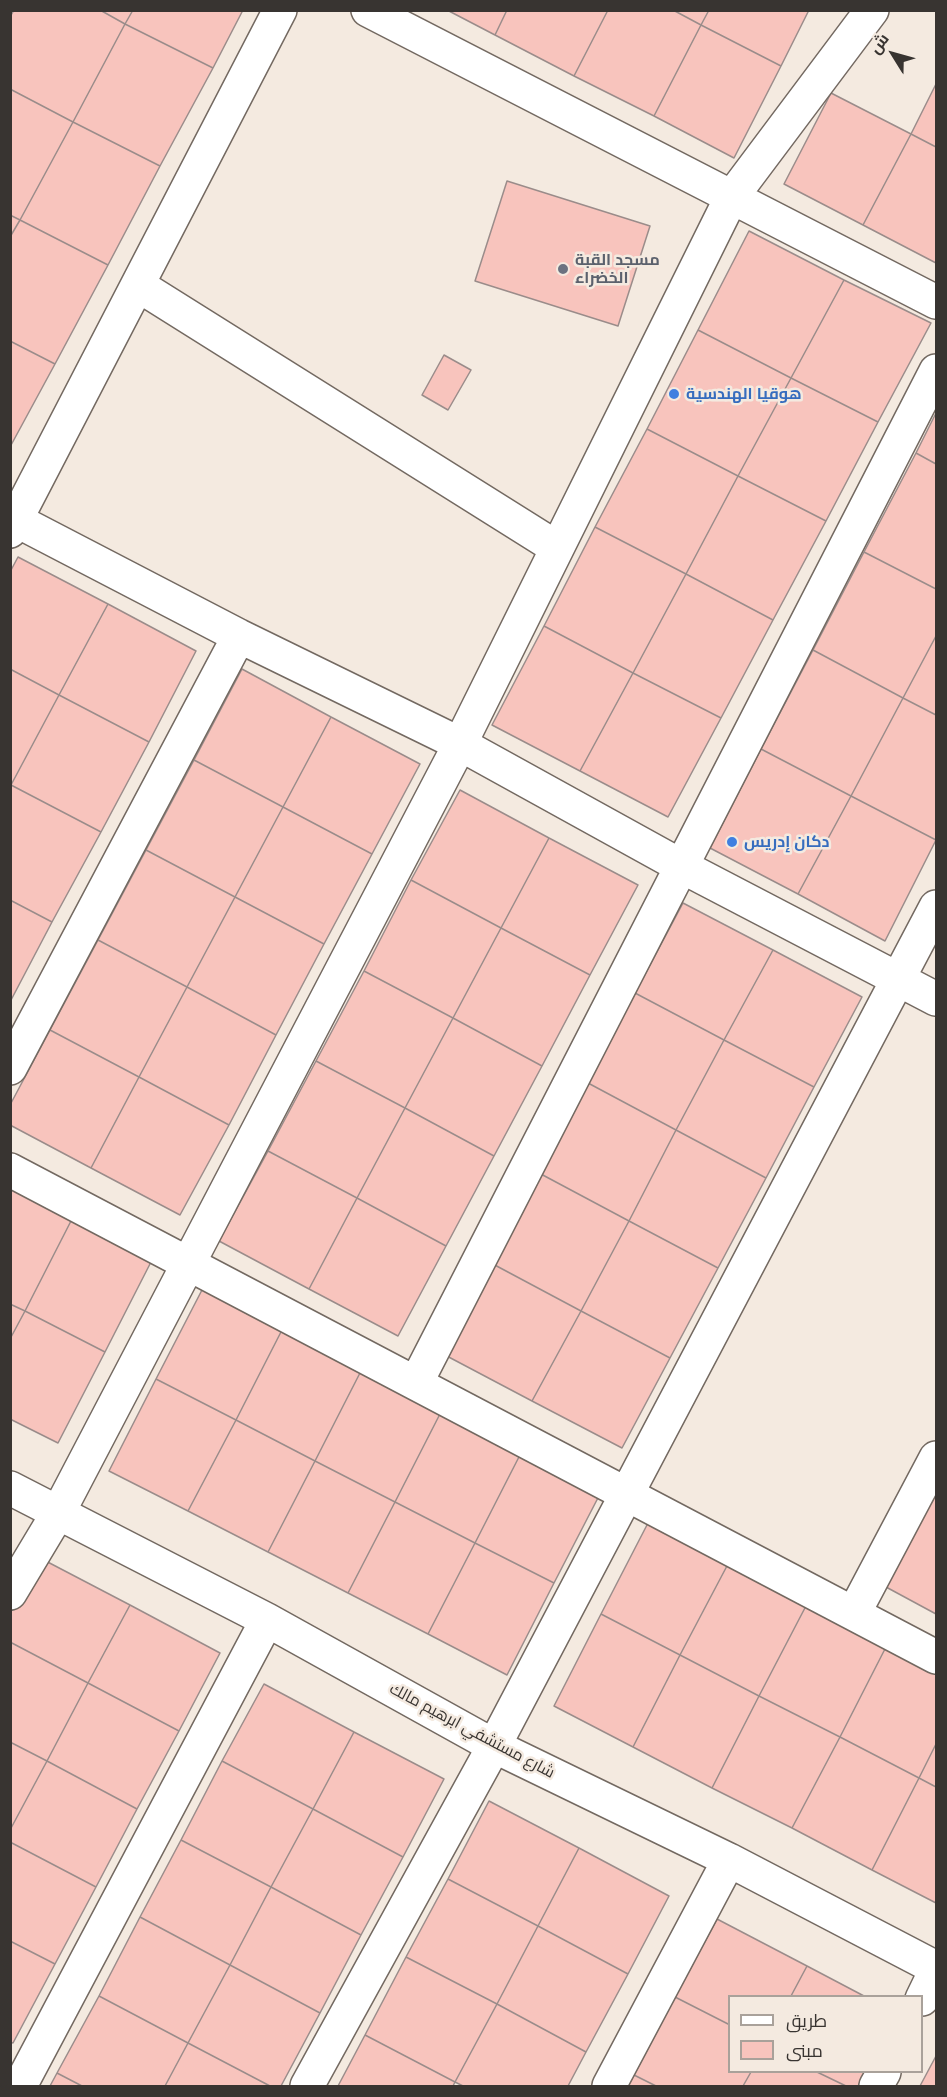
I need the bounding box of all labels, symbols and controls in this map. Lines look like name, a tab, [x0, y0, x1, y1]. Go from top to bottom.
north arrow	[863, 24, 923, 84]
text: ش	[864, 28, 894, 58]
place label: مسجد القبة الخضراء	[575, 250, 660, 288]
marker: مسجد القبة الخضراء	[556, 262, 570, 276]
place label: هوقيا الهندسية	[686, 384, 802, 404]
marker: هوقيا الهندسية	[667, 387, 681, 401]
place label: دكان إدريس	[744, 832, 829, 852]
marker: دكان إدريس	[725, 835, 739, 849]
street label: شارع مستشفي ابرهيم مالك	[386, 1679, 558, 1783]
legend	[728, 1995, 923, 2073]
text: طريق	[786, 2008, 827, 2032]
text: مبنى	[786, 2038, 823, 2062]

